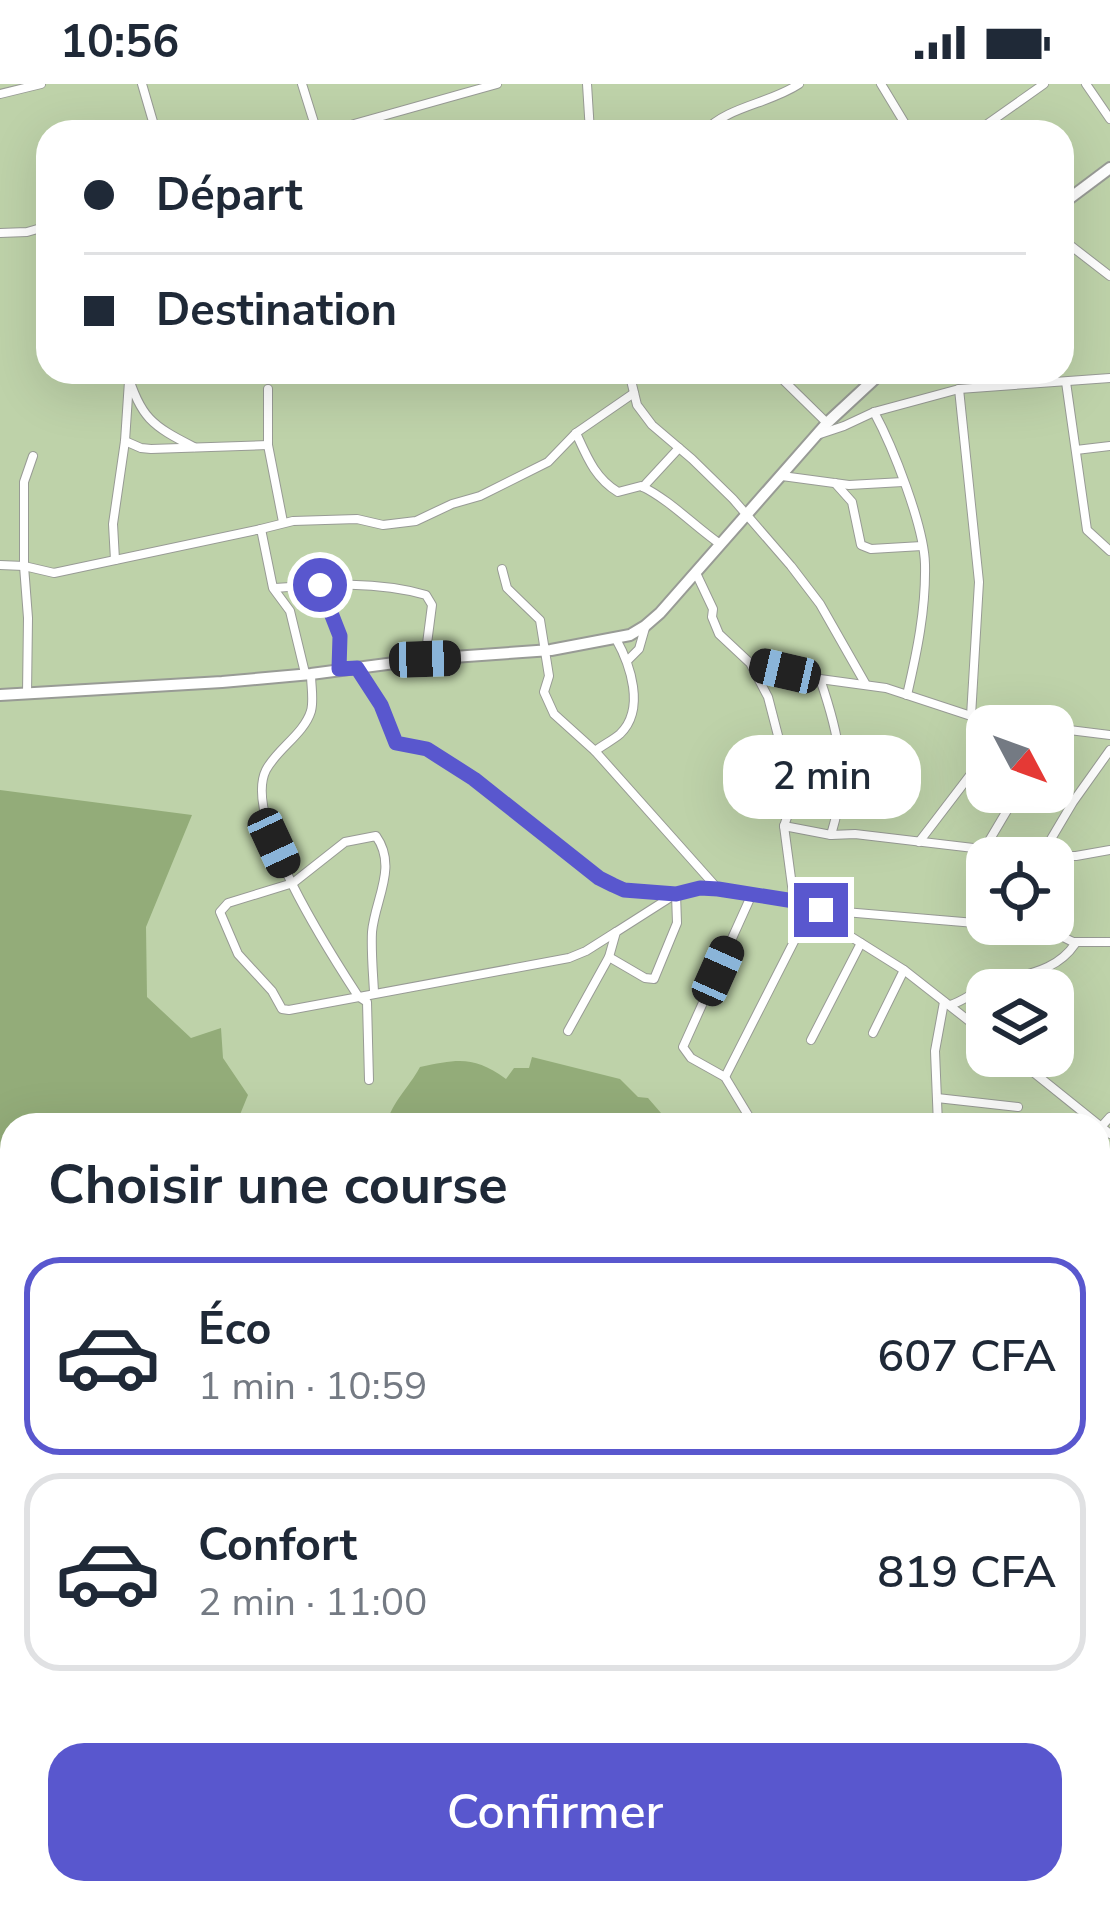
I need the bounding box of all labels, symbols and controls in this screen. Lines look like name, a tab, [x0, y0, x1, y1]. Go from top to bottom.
text: 10:56	[60, 12, 179, 73]
text: Départ	[156, 165, 302, 226]
text: Destination	[156, 280, 397, 341]
route start	[293, 558, 347, 612]
car	[388, 640, 462, 678]
car	[746, 645, 824, 697]
north arrow	[966, 705, 1074, 813]
map controls	[966, 705, 1074, 1077]
callout: 2 min	[722, 736, 920, 820]
text: 2 min	[772, 750, 872, 803]
car	[242, 803, 306, 883]
button: locate	[966, 837, 1074, 945]
route end	[794, 883, 848, 937]
car	[687, 931, 749, 1011]
button: layers	[966, 969, 1074, 1077]
text: Choisir une course	[48, 1148, 508, 1222]
text: Éco	[198, 1299, 271, 1360]
icon: car	[54, 1302, 162, 1410]
text: 607 CFA	[877, 1326, 1056, 1387]
text: 1 min · 10:59	[198, 1360, 427, 1413]
text: Confort	[198, 1515, 357, 1576]
icon: car	[54, 1518, 162, 1626]
text: 819 CFA	[877, 1542, 1056, 1603]
text: 2 min · 11:00	[198, 1576, 427, 1629]
button: Confirmer	[48, 1743, 1062, 1881]

